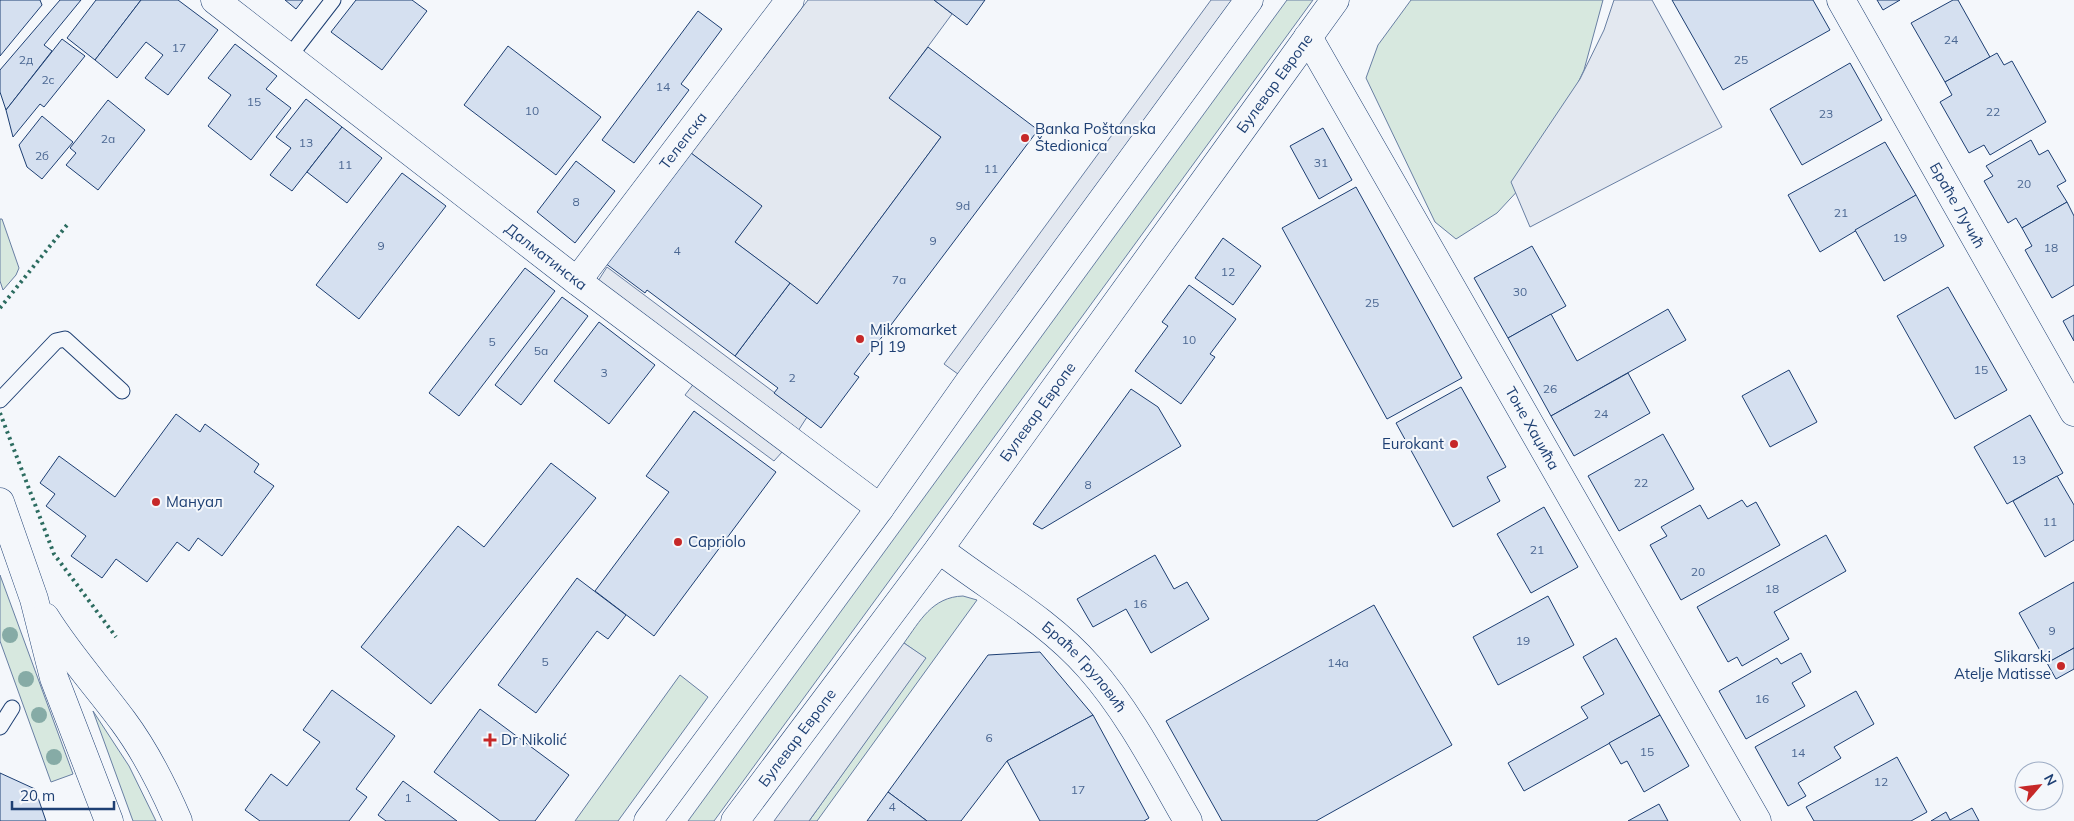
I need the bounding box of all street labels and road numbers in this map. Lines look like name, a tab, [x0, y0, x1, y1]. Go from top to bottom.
street label: Булевар Европе	[1232, 30, 1317, 137]
street label: Телепска	[655, 108, 711, 173]
street label: Браће Лучић	[1926, 159, 1989, 251]
street label: Далматинска	[501, 219, 591, 294]
street label: Булевар Европе	[995, 358, 1080, 465]
street label: Тоне Хаџића	[1501, 383, 1564, 473]
street label: Браће Груловић	[1038, 617, 1131, 716]
street label: Булевар Европе	[754, 685, 840, 790]

